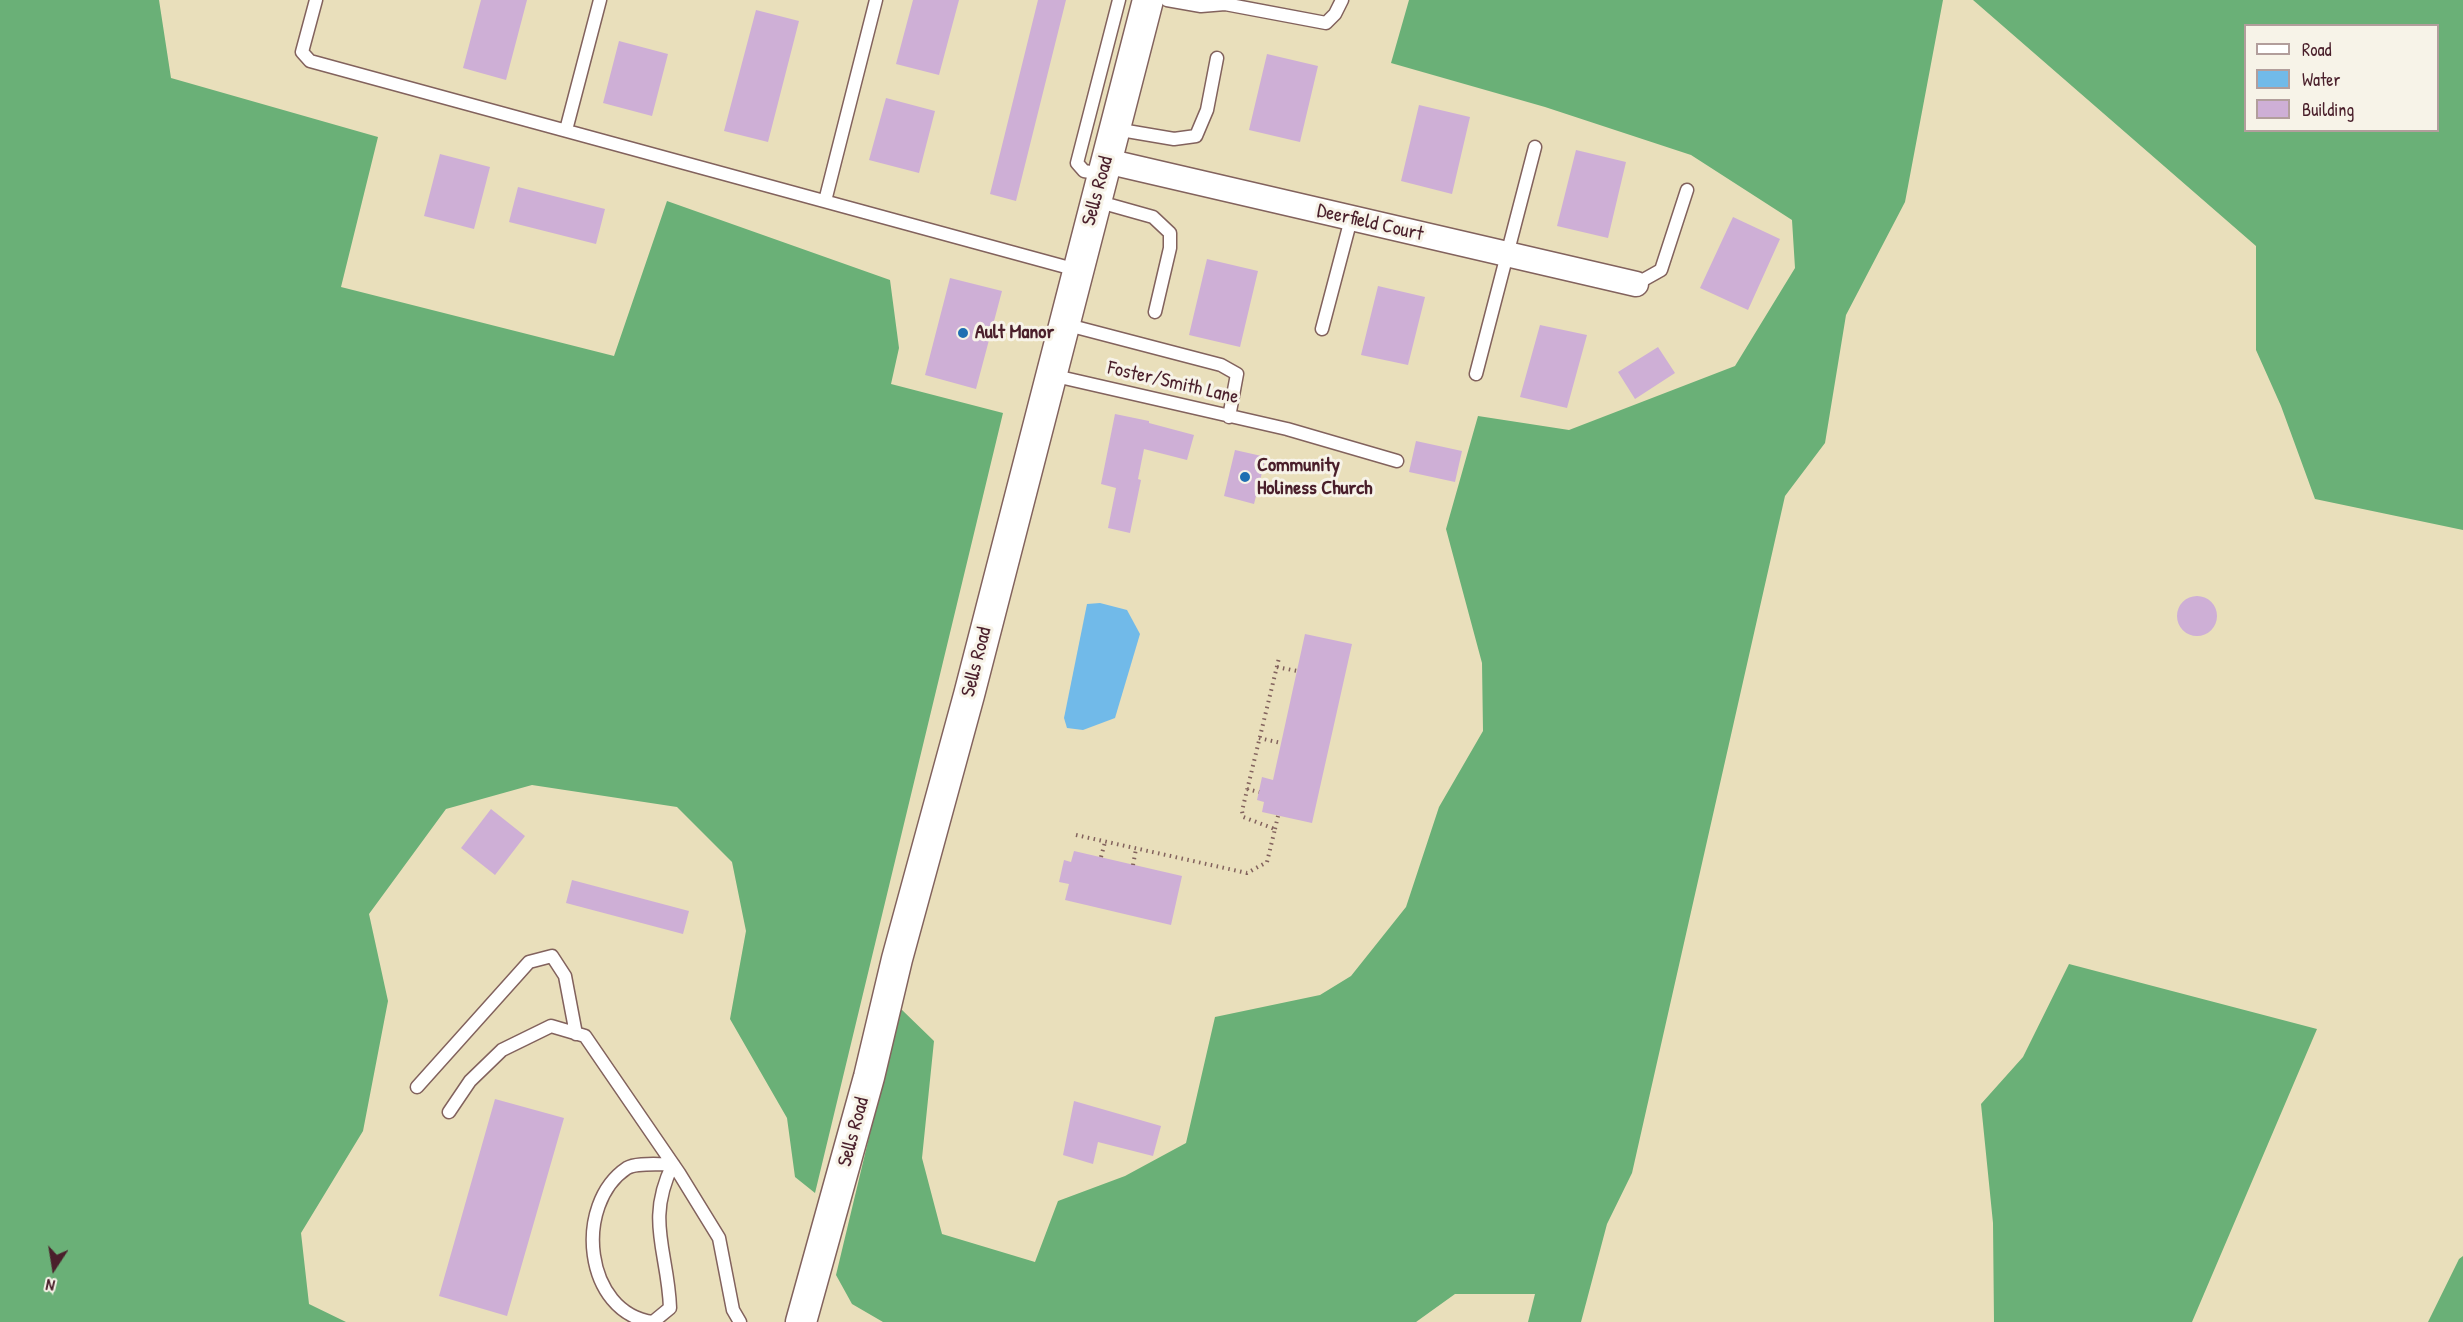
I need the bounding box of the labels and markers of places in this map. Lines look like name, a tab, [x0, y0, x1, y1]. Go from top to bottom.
place label: Ault Manor	[975, 321, 1054, 345]
marker: Ault Manor	[956, 326, 970, 340]
place label: Community Holiness Church	[1257, 454, 1372, 501]
marker: Community Holiness Church	[1238, 470, 1252, 484]

